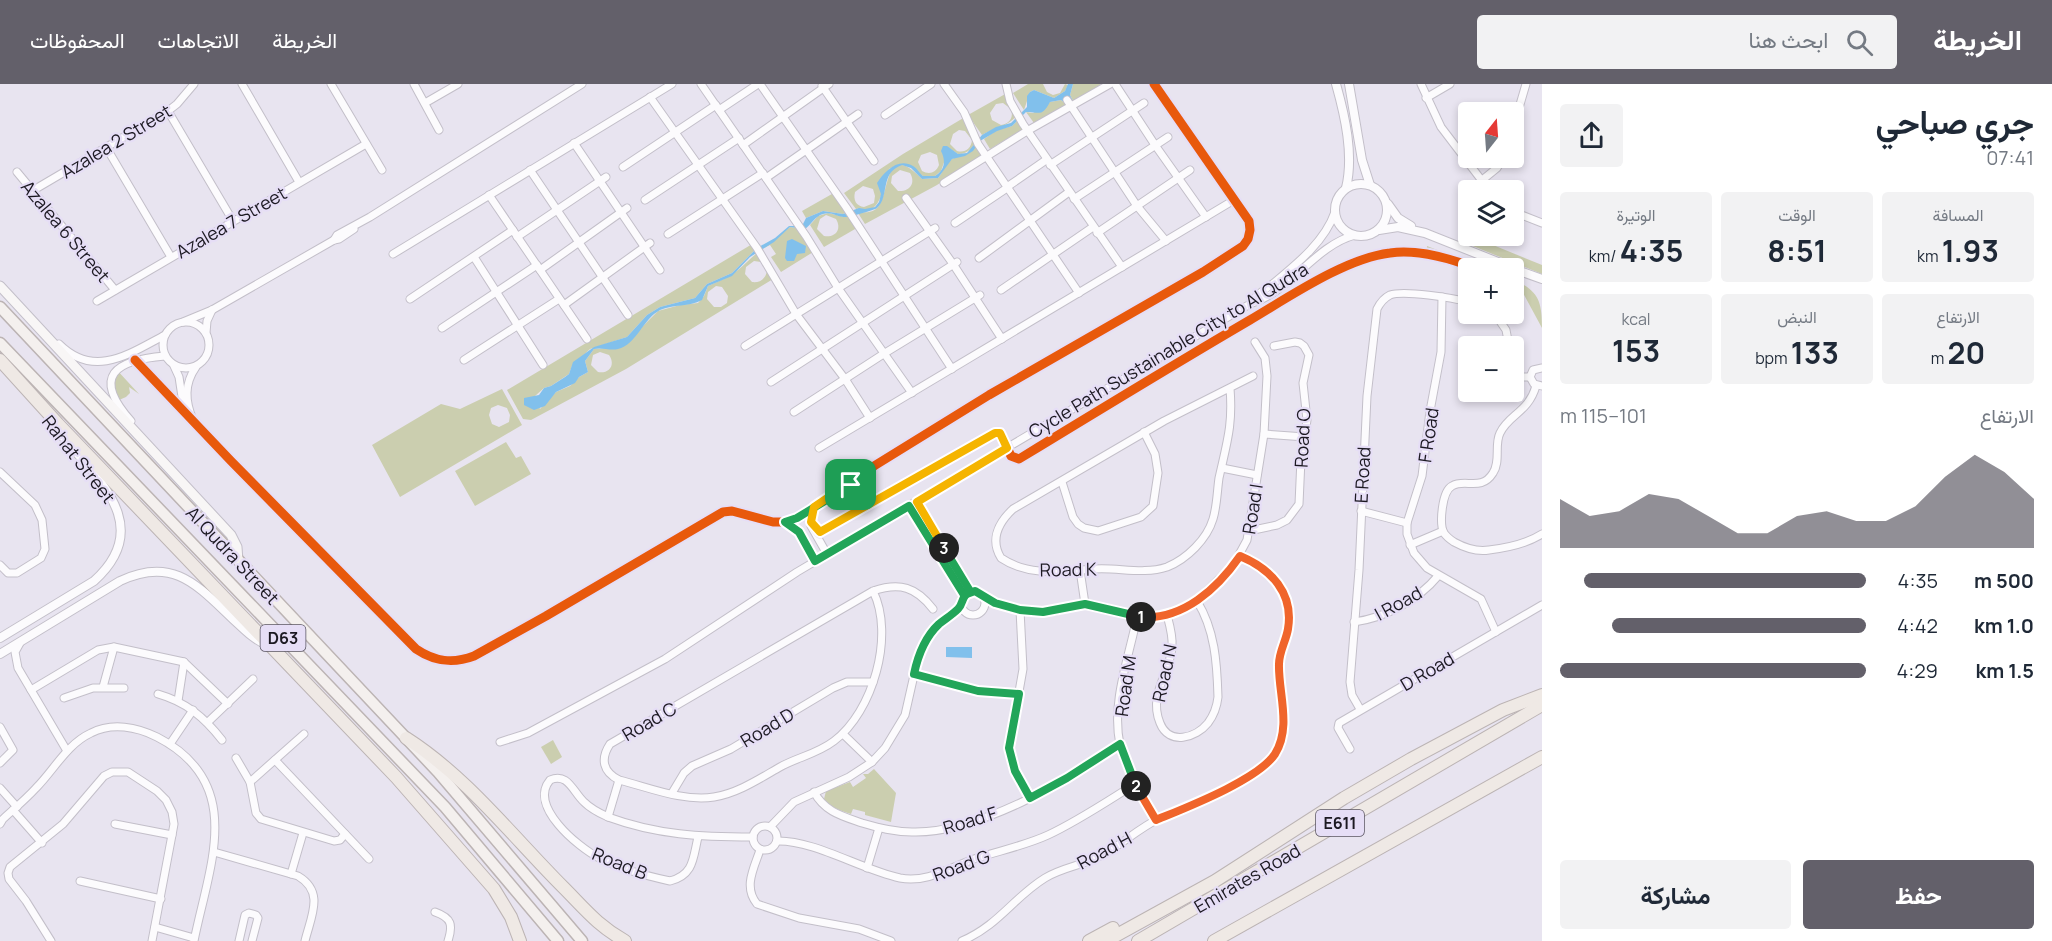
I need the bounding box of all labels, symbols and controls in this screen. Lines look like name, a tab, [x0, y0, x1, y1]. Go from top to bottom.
search box	[1477, 15, 1897, 69]
text: الخريطة	[1933, 20, 2022, 58]
text: ابحث هنا	[1748, 25, 1828, 55]
text: المحفوظات	[30, 26, 125, 54]
text: الاتجاهات	[158, 26, 239, 54]
text: الخريطة	[272, 26, 337, 54]
icon: search	[1843, 26, 1876, 59]
street label: Azalea 2 Street	[56, 98, 176, 184]
text: جري صباحي	[1875, 99, 2034, 144]
north arrow	[1458, 102, 1524, 168]
map controls	[1458, 102, 1524, 402]
button: share	[1560, 104, 1623, 167]
text: 07:41	[1986, 144, 2034, 171]
street label: Azalea 6 Street	[16, 175, 116, 287]
button: layers	[1458, 180, 1524, 246]
street label: Azalea 7 Street	[171, 181, 291, 263]
text: الوتيرة	[1616, 204, 1656, 226]
text: الوقت	[1778, 204, 1816, 226]
text: المسافة	[1933, 204, 1983, 226]
text: 4:35	[1620, 230, 1683, 271]
text: 8:51	[1767, 230, 1827, 271]
text: 1.93	[1942, 230, 1999, 271]
text: /km	[1589, 245, 1620, 267]
text: km	[1917, 245, 1942, 267]
street label: Cycle Path Sustainable City to Al Qudra	[1024, 257, 1312, 443]
button: +	[1458, 258, 1524, 324]
text: النبض	[1777, 306, 1817, 328]
text: الارتفاع	[1936, 306, 1980, 328]
text: kcal	[1621, 308, 1651, 330]
text: 153	[1612, 330, 1660, 371]
text: 133	[1791, 332, 1839, 373]
text: 20	[1948, 332, 1985, 373]
button: −	[1458, 336, 1524, 402]
text: bpm	[1755, 347, 1791, 369]
text: m	[1931, 347, 1948, 369]
text: 101–115 m	[1560, 402, 1647, 429]
text: الارتفاع	[1980, 402, 2034, 429]
street label: F Road	[1412, 406, 1444, 464]
street label: Road O	[1288, 408, 1316, 468]
street label: Rahat Street	[37, 410, 121, 508]
street label: E Road	[1349, 446, 1375, 504]
pin	[825, 459, 876, 510]
icon: arrive	[834, 468, 867, 501]
street label: Road I	[1236, 482, 1268, 536]
street label: Al Qudra Street	[181, 501, 285, 609]
pin: 3	[929, 533, 959, 563]
text: 3	[939, 537, 949, 559]
street label: Road K	[1039, 556, 1097, 581]
text: 4:35	[1898, 567, 1938, 594]
text: 500 m	[1974, 567, 2034, 594]
street label: I Road	[1370, 580, 1426, 626]
pin: 1	[1126, 602, 1156, 632]
text: 1	[1137, 606, 1145, 628]
text: 4:42	[1897, 612, 1938, 639]
text: 1.0 km	[1974, 612, 2034, 639]
road number: D63	[260, 625, 306, 651]
street label: Road N	[1146, 642, 1182, 704]
street label: D Road	[1396, 646, 1458, 696]
street label: Road M	[1109, 654, 1141, 718]
text: 4:29	[1896, 657, 1938, 684]
text: 1.5 km	[1976, 657, 2034, 684]
street label: Road C	[617, 696, 681, 746]
street label: Road D	[736, 702, 798, 752]
pin: 2	[1121, 771, 1151, 801]
text: 2	[1131, 775, 1141, 797]
street label: Road F	[940, 800, 1000, 840]
road number: E611	[1316, 810, 1364, 836]
street label: Road H	[1072, 826, 1136, 874]
street label: Emirates Road	[1189, 838, 1305, 918]
street label: Road B	[589, 841, 651, 885]
street label: Road G	[929, 844, 993, 886]
button: مشاركة	[1560, 860, 1791, 929]
button: حفظ	[1803, 860, 2034, 929]

